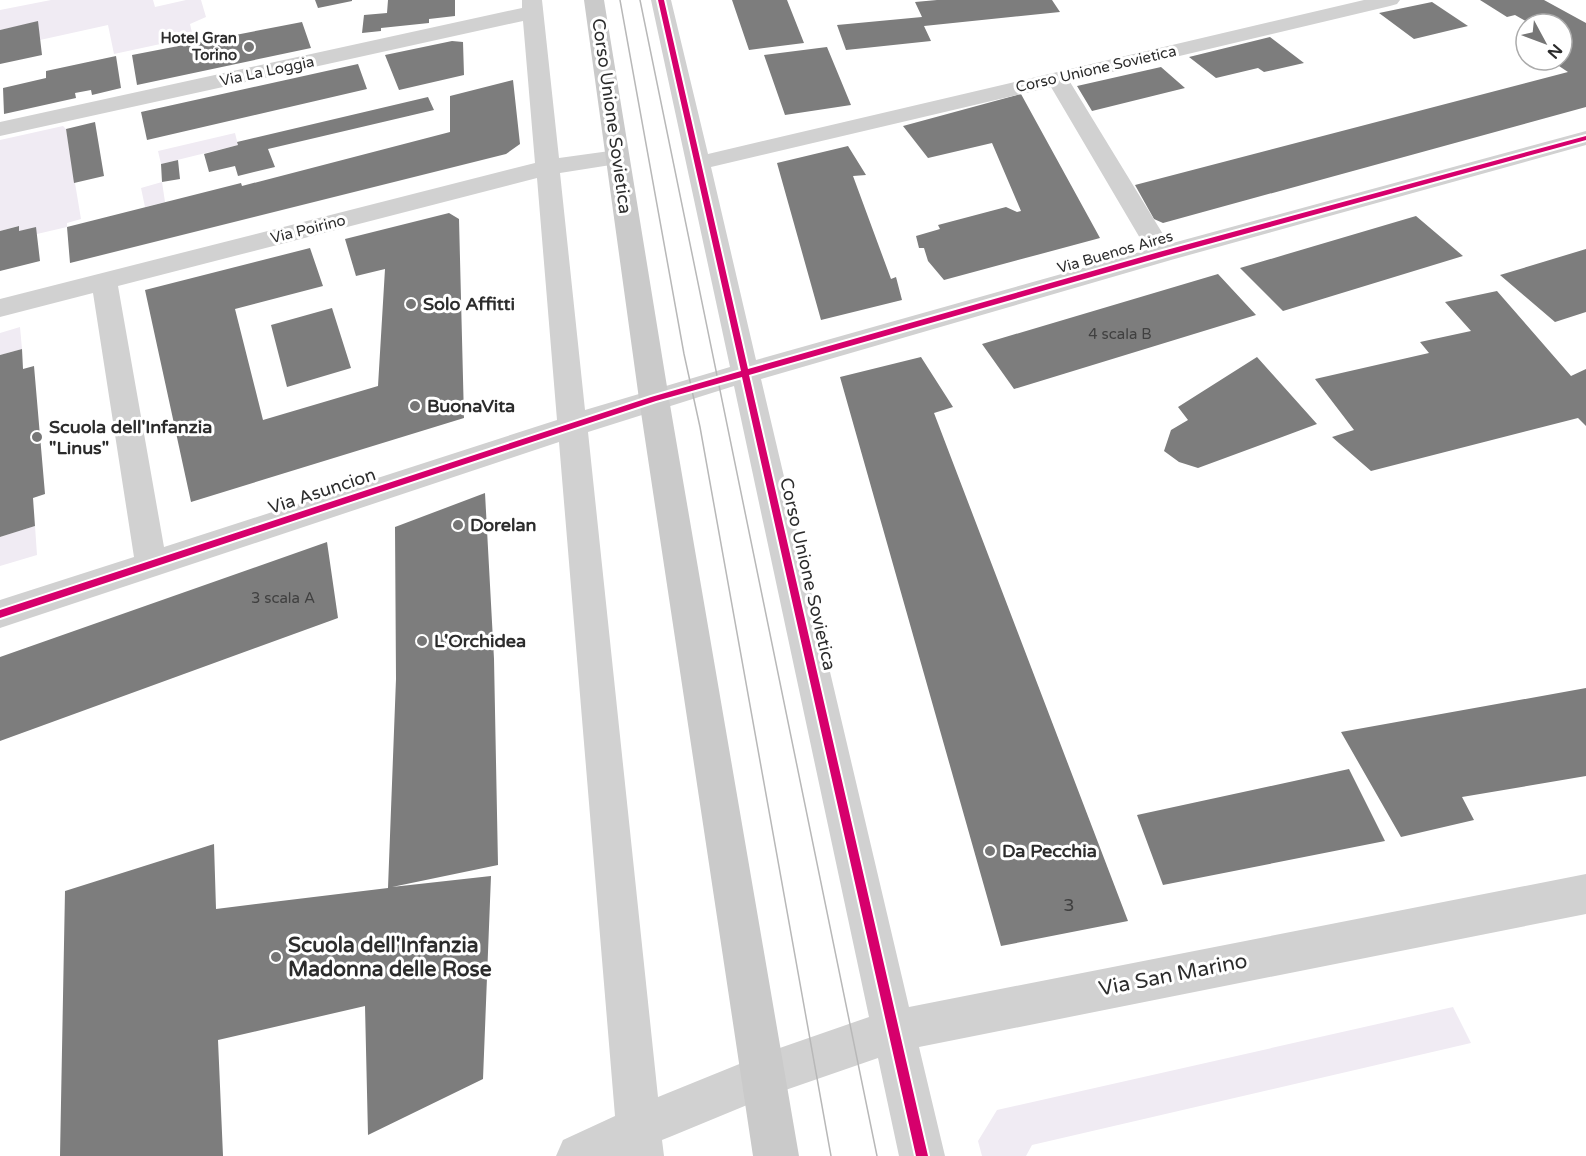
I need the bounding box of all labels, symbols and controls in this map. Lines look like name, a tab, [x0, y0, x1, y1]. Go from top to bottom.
north arrow	[1514, 12, 1574, 72]
street label: Corso Unione Sovietica	[587, 17, 637, 215]
place label: Hotel Gran Torino	[160, 29, 237, 64]
marker: Hotel Gran Torino	[242, 40, 256, 54]
text: N	[1543, 40, 1566, 63]
street label: Corso Unione Sovietica	[1014, 42, 1178, 96]
street label: Via La Loggia	[218, 52, 316, 90]
street label: Via Poirino	[269, 211, 347, 247]
street label: Via Buenos Aires	[1055, 227, 1175, 277]
place label: Solo Affitti	[423, 293, 515, 315]
marker: Solo Affitti	[404, 297, 418, 311]
house number: 4 scala B	[1088, 325, 1152, 343]
place label: BuonaVita	[427, 395, 515, 417]
marker: BuonaVita	[408, 399, 422, 413]
place label: Scuola dell'Infanzia "Linus"	[49, 416, 212, 459]
marker: Scuola dell'Infanzia "Linus"	[30, 430, 44, 444]
street label: Via Asuncion	[266, 463, 378, 519]
street label: Corso Unione Sovietica	[775, 476, 841, 672]
place label: Dorelan	[470, 514, 537, 536]
marker: Dorelan	[451, 518, 465, 532]
house number: 3 scala A	[251, 589, 315, 607]
place label: L'Orchidea	[434, 630, 526, 652]
marker: L'Orchidea	[415, 634, 429, 648]
place label: Da Pecchia	[1002, 840, 1097, 862]
marker: Da Pecchia	[983, 844, 997, 858]
house number: 3	[1063, 894, 1075, 916]
place label: Scuola dell'Infanzia Madonna delle Rose	[288, 933, 492, 982]
street label: Via San Marino	[1097, 948, 1249, 1002]
marker: Scuola dell'Infanzia Madonna delle Rose	[269, 950, 283, 964]

